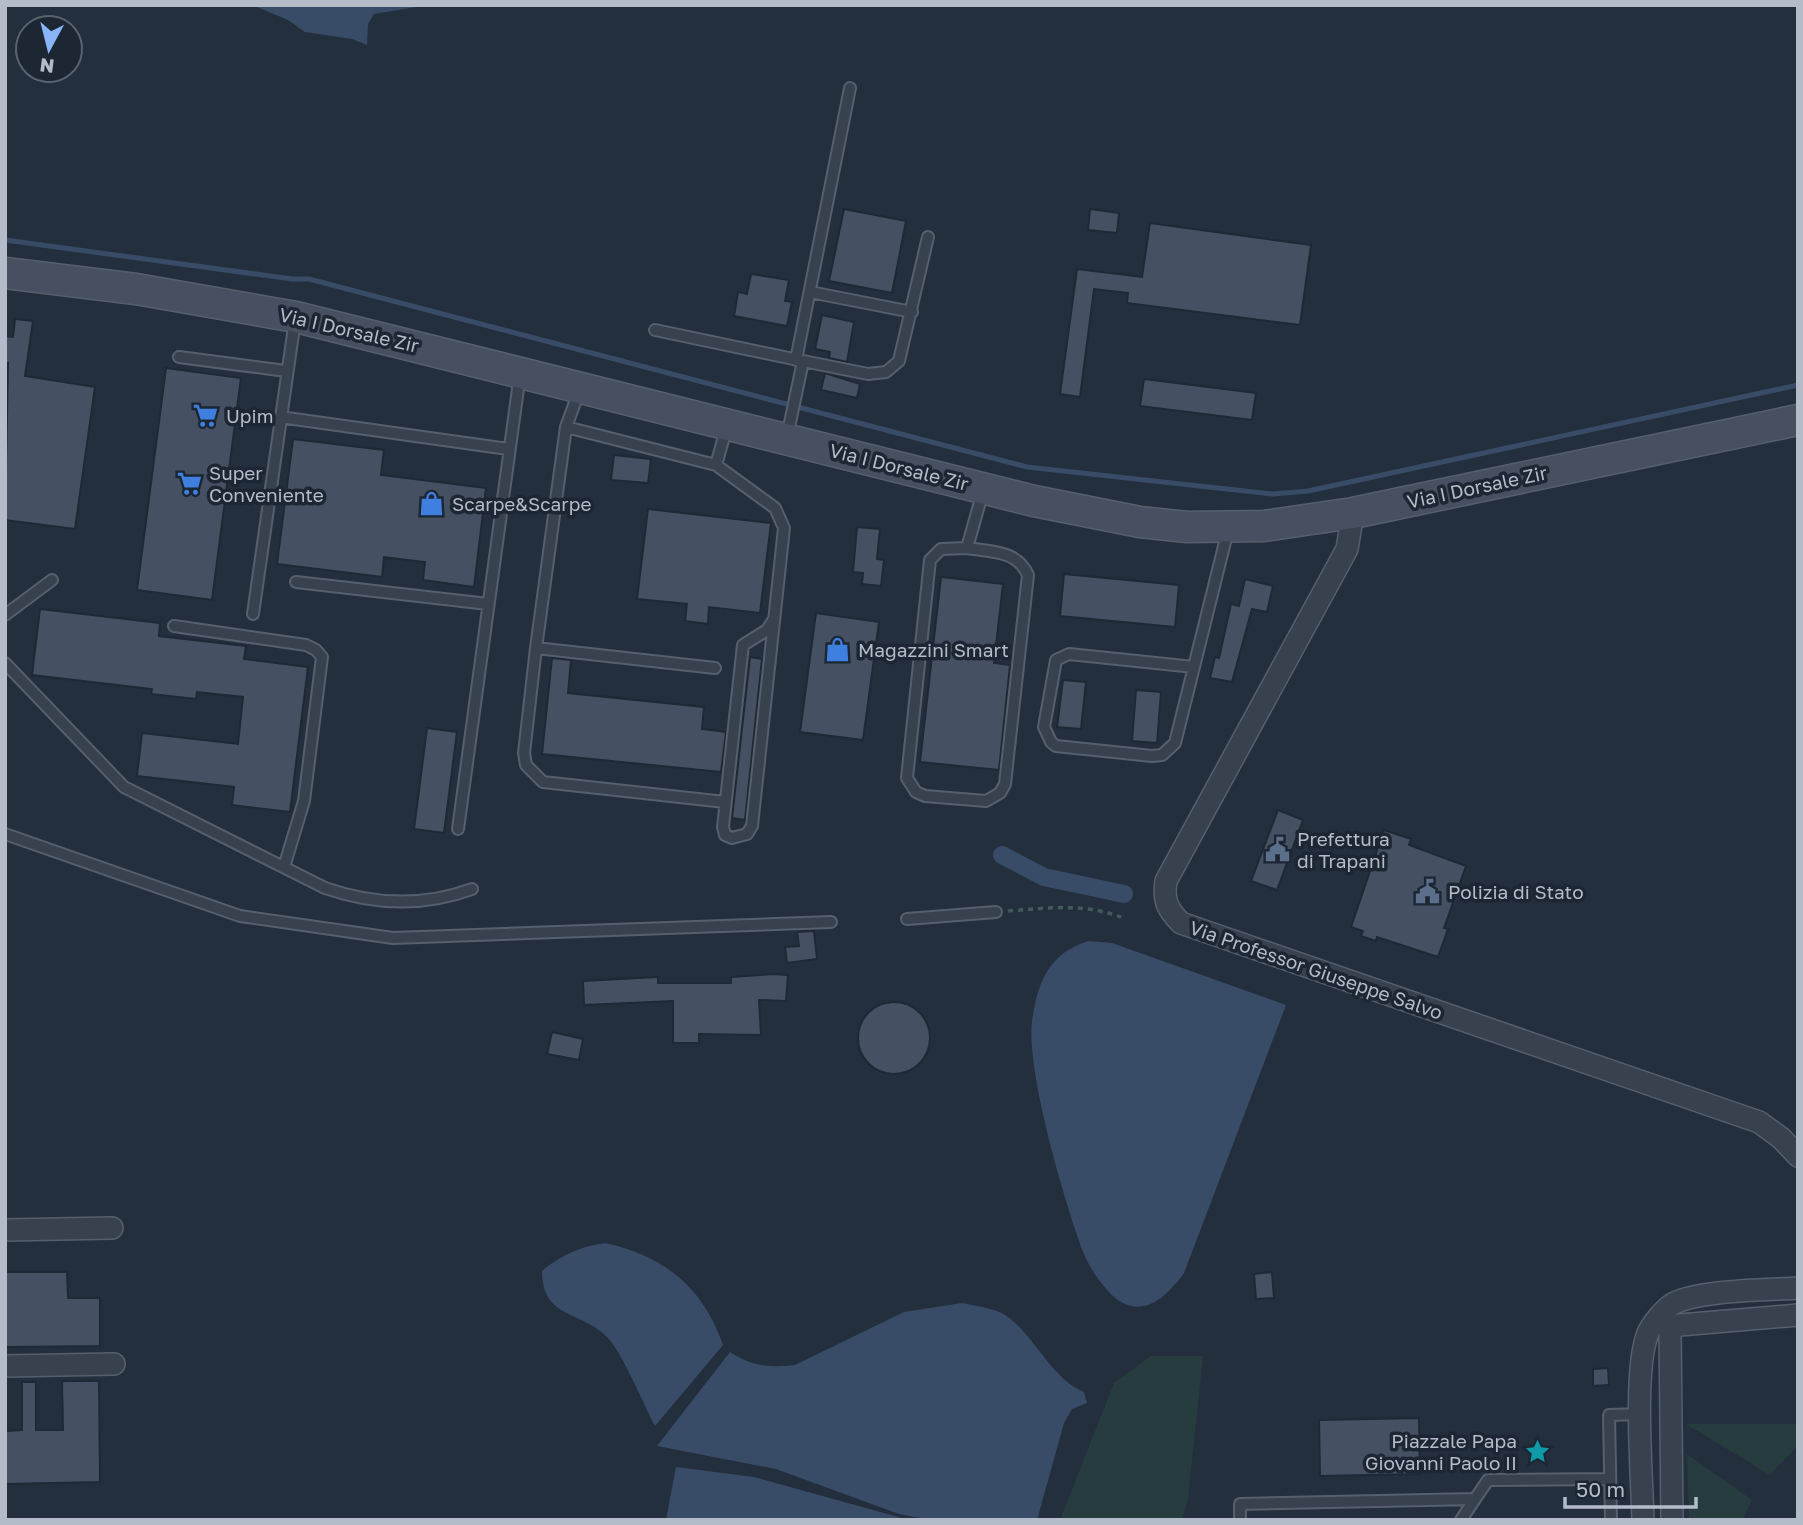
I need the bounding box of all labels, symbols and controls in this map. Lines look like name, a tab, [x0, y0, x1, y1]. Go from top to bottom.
north arrow	[14, 14, 84, 84]
text: N	[38, 54, 55, 79]
street label: Via I Dorsale Zir	[277, 302, 422, 357]
supermarket icon: Upim	[192, 402, 220, 430]
place label: Upim	[226, 404, 273, 427]
street label: Via I Dorsale Zir	[827, 438, 972, 495]
street label: Via I Dorsale Zir	[1405, 460, 1550, 513]
place label: Super Conveniente	[209, 461, 324, 506]
supermarket icon: Super Conveniente	[175, 470, 203, 498]
shop icon: Scarpe&Scarpe	[418, 490, 446, 518]
place label: Scarpe&Scarpe	[452, 492, 591, 515]
shop icon: Magazzini Smart	[824, 636, 852, 664]
place label: Magazzini Smart	[858, 638, 1009, 661]
place label: Prefettura di Trapani	[1297, 827, 1390, 872]
public building icon: Prefettura di Trapani	[1263, 836, 1291, 864]
public building icon: Polizia di Stato	[1414, 878, 1442, 906]
place label: Polizia di Stato	[1448, 880, 1584, 903]
street label: Via Professor Giuseppe Salvo	[1187, 915, 1446, 1024]
place label: Piazzale Papa Giovanni Paolo II	[1365, 1429, 1517, 1474]
place icon: Piazzale Papa Giovanni Paolo II	[1523, 1438, 1551, 1466]
scale bar	[1565, 1466, 1696, 1510]
text: 50 m	[1576, 1476, 1625, 1502]

